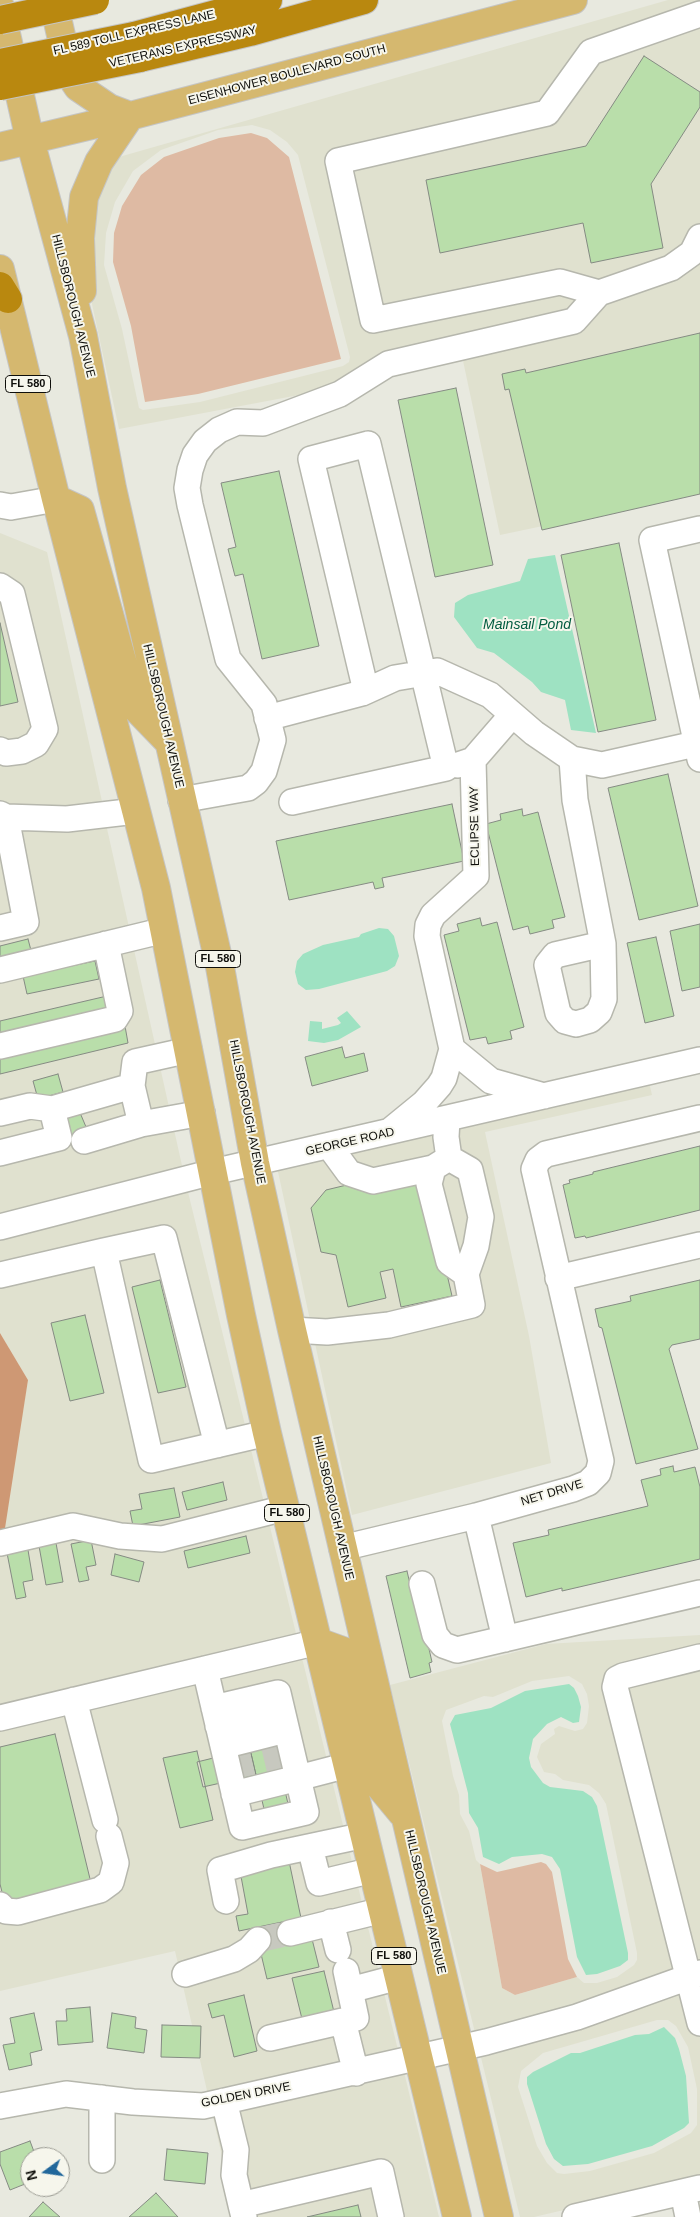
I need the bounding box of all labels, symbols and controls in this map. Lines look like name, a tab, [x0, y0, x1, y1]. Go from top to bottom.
street label: FL 589 TOLL EXPRESS LANE	[52, 7, 216, 59]
street label: VETERANS EXPRESSWAY	[108, 23, 258, 71]
street label: EISENHOWER BOULEVARD SOUTH	[187, 42, 387, 108]
street label: HILLSBOROUGH AVENUE	[48, 233, 98, 379]
road number: FL 580	[5, 376, 50, 392]
water label: Mainsail Pond	[483, 617, 571, 633]
street label: HILLSBOROUGH AVENUE	[139, 643, 187, 789]
street label: ECLIPSE WAY	[467, 786, 483, 866]
road number: FL 580	[196, 951, 240, 968]
street label: HILLSBOROUGH AVENUE	[226, 1038, 268, 1186]
street label: GEORGE ROAD	[304, 1125, 396, 1159]
street label: HILLSBOROUGH AVENUE	[309, 1435, 357, 1581]
street label: NET DRIVE	[519, 1477, 585, 1509]
road number: FL 580	[264, 1505, 310, 1522]
street label: HILLSBOROUGH AVENUE	[401, 1829, 449, 1975]
road number: FL 580	[372, 1948, 416, 1964]
street label: GOLDEN DRIVE	[200, 2079, 292, 2111]
north arrow	[20, 2147, 70, 2197]
text: N	[22, 2169, 40, 2182]

